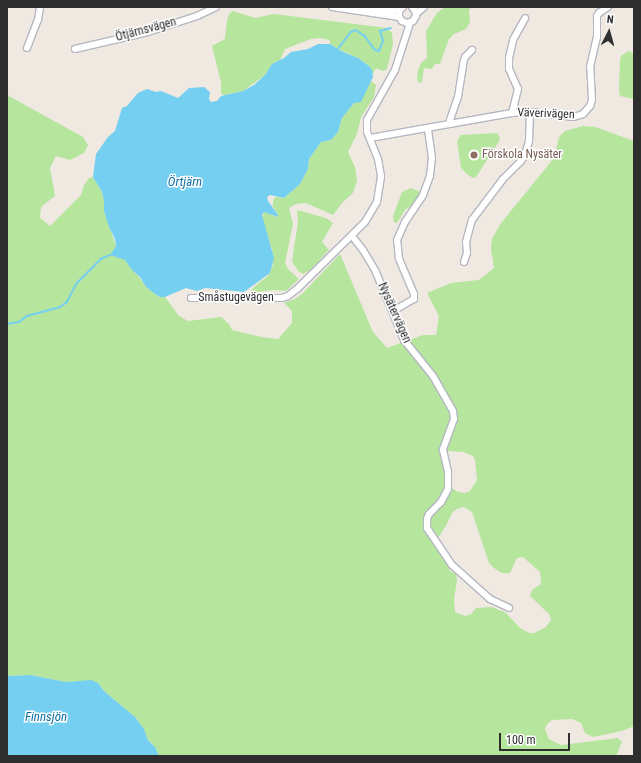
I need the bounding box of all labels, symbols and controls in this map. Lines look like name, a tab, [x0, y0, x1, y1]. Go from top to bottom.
north arrow	[589, 12, 629, 52]
text: N	[606, 13, 614, 26]
street label: Ötjärnsvägen	[114, 15, 178, 45]
street label: Väverivägen	[517, 106, 575, 122]
place label: Förskola Nysäter	[482, 148, 562, 162]
marker: Förskola Nysäter	[469, 150, 479, 160]
water label: Örtjärn	[168, 174, 202, 190]
street label: Nysätervägen	[374, 280, 414, 346]
street label: Småstugevägen	[198, 291, 274, 305]
water label: Finnsjön	[25, 709, 67, 725]
scale bar	[501, 725, 572, 751]
text: 100 m	[506, 733, 536, 747]

